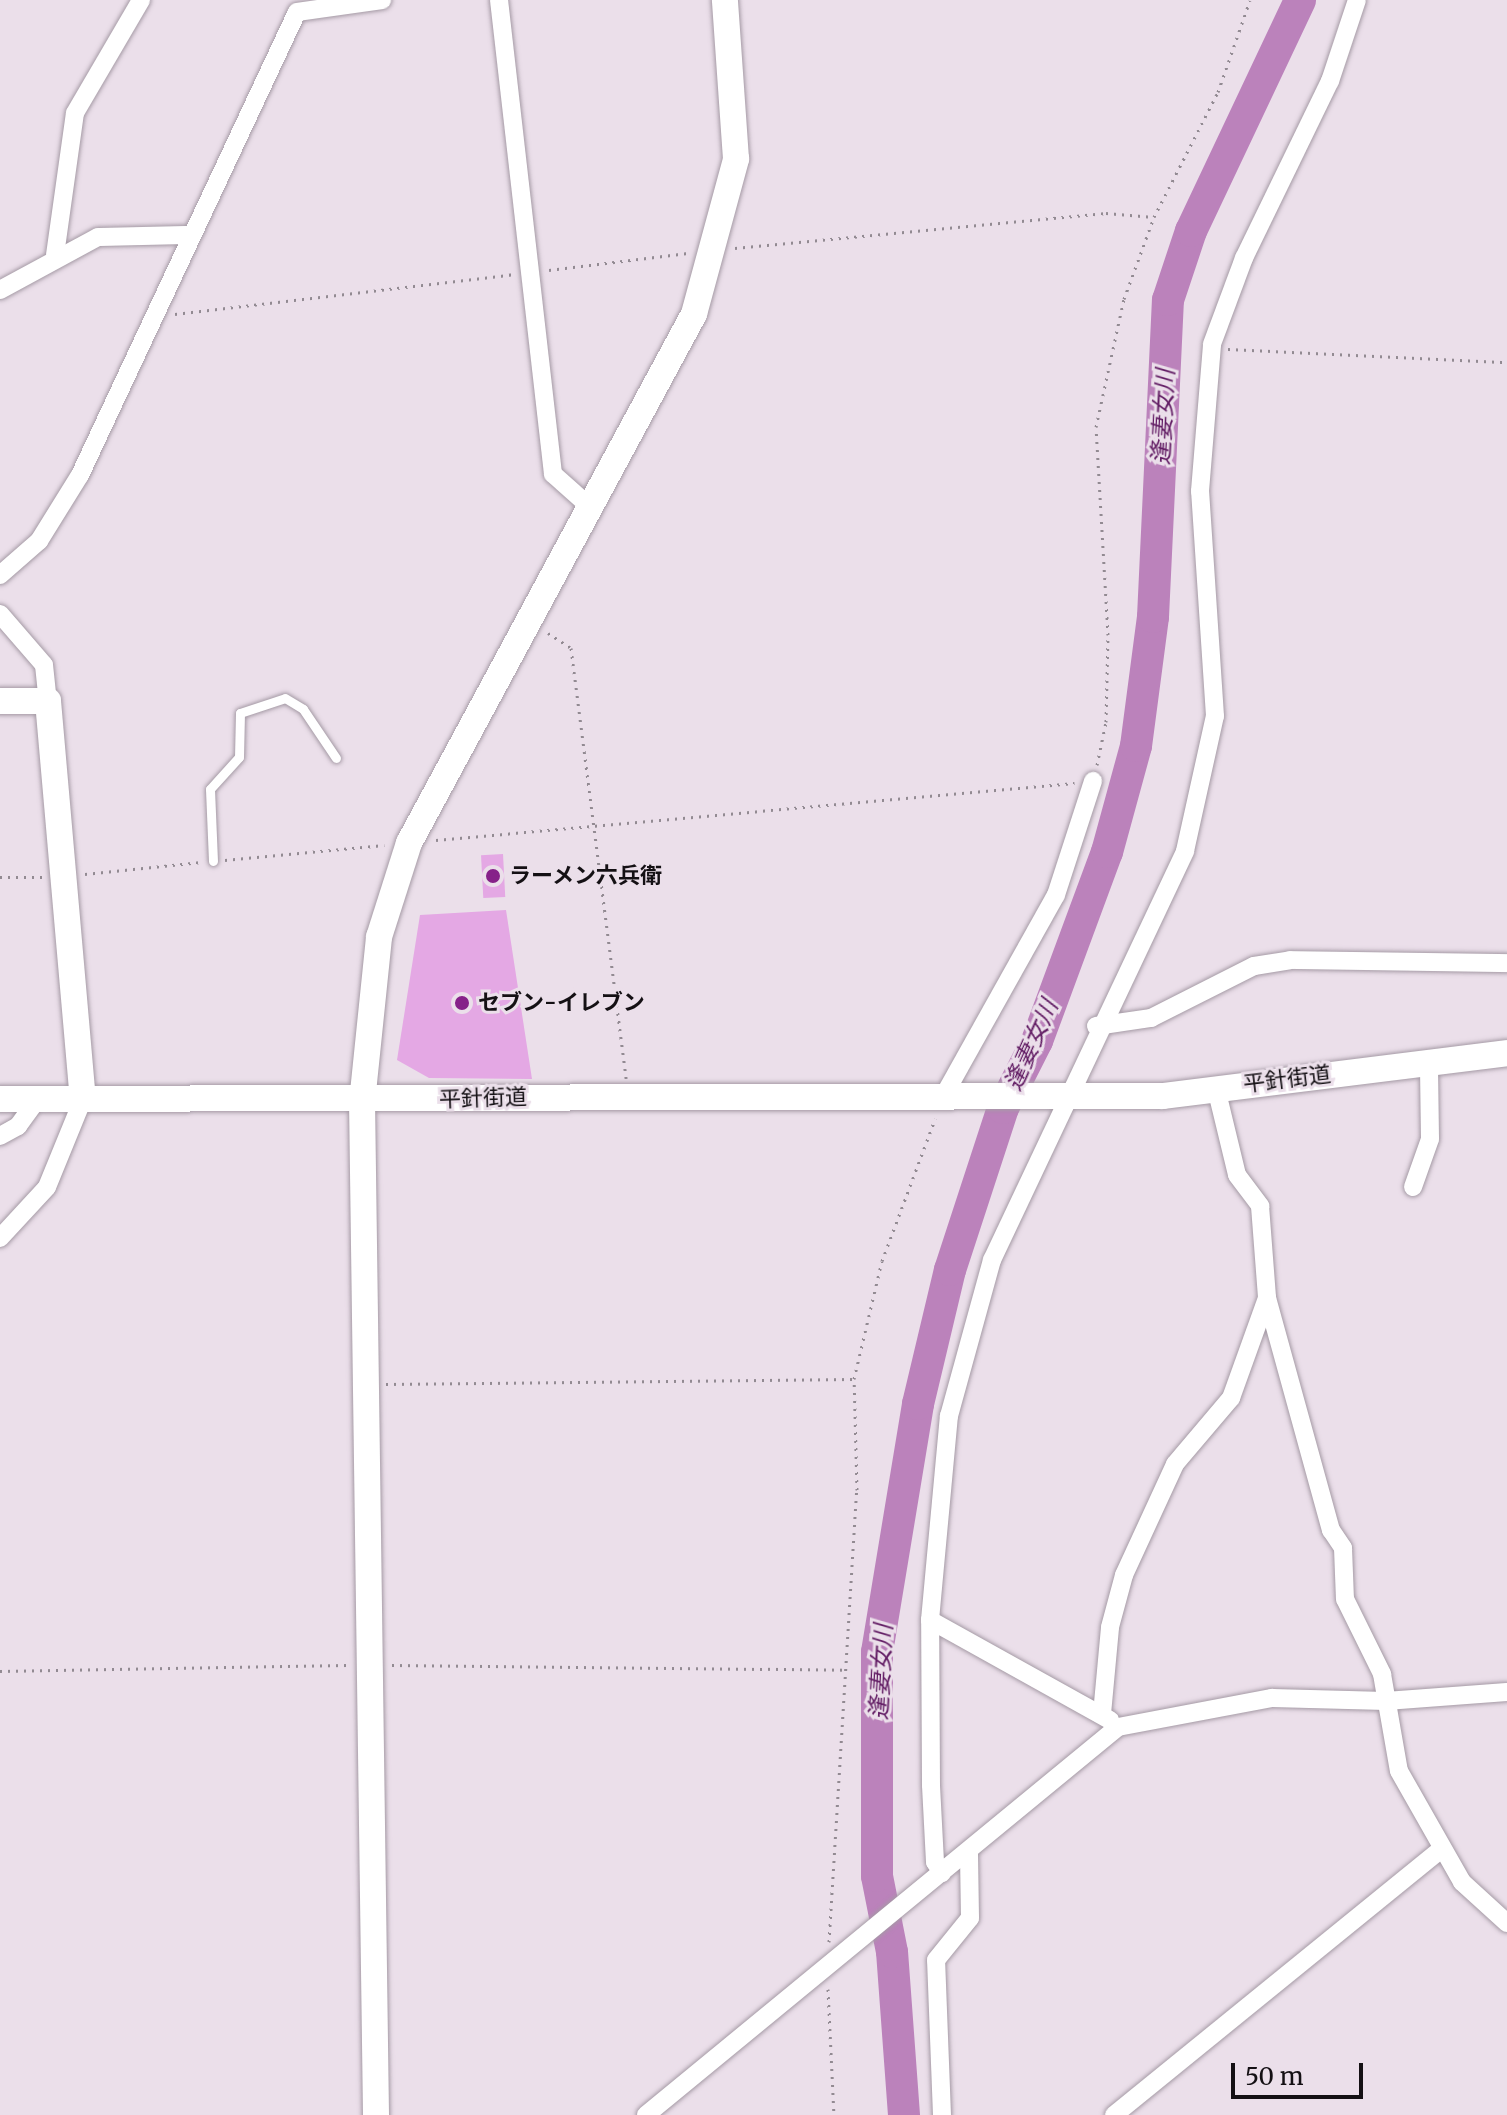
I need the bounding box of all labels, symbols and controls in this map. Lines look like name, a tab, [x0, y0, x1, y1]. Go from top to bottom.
water label: 逢妻女川	[1146, 368, 1180, 466]
place label: ラーメン六兵衛	[509, 863, 663, 889]
marker: ラーメン六兵衛	[484, 867, 502, 885]
place label: セブン-イレブン	[478, 990, 645, 1016]
marker: セブン-イレブン	[453, 994, 471, 1012]
water label: 逢妻女川	[998, 995, 1064, 1095]
street label: 平針街道	[1242, 1061, 1332, 1097]
street label: 平針街道	[439, 1083, 527, 1113]
water label: 逢妻女川	[864, 1623, 898, 1721]
scale bar	[1235, 2047, 1367, 2097]
text: 50 m	[1245, 2061, 1304, 2092]

